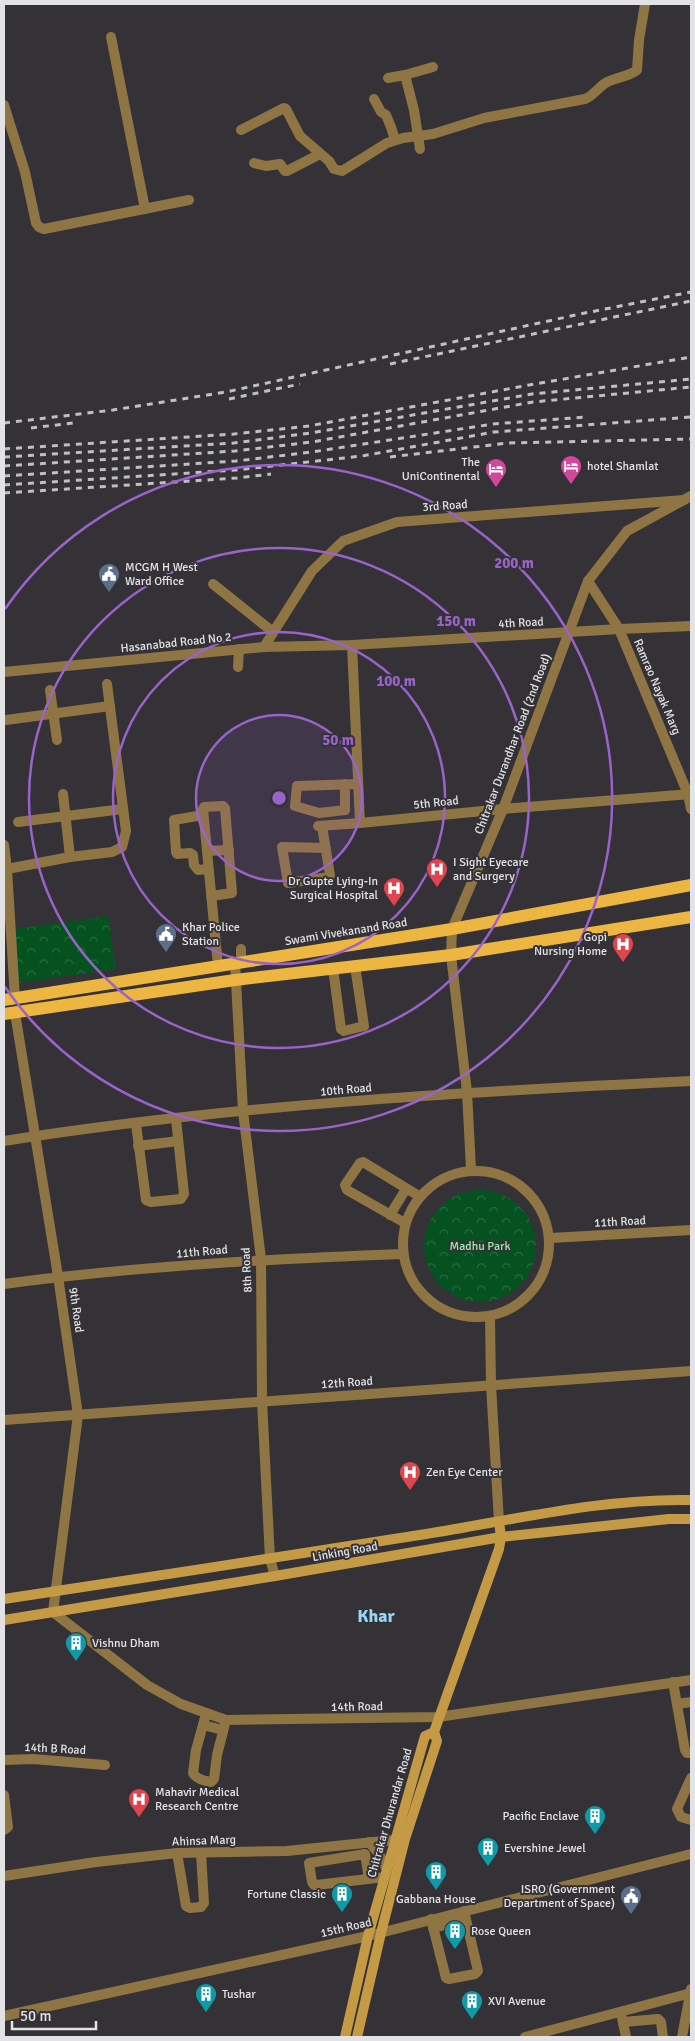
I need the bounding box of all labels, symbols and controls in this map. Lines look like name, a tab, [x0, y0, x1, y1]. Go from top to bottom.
hotel icon: hotel Shamlat	[559, 454, 583, 485]
place label: The UniContinental	[402, 455, 480, 484]
hotel icon: The UniContinental	[484, 457, 508, 488]
place label: hotel Shamlat	[587, 459, 658, 474]
street label: 3rd Road	[422, 497, 468, 515]
text: 200 m	[494, 554, 534, 572]
place label: MCGM H West Ward Office	[125, 560, 198, 589]
public building icon: MCGM H West Ward Office	[97, 562, 121, 593]
text: 150 m	[436, 612, 476, 630]
street label: 4th Road	[498, 614, 544, 632]
street label: Hasanabad Road No 2	[120, 630, 232, 656]
street label: Ramrao Nayak Marg	[630, 637, 684, 737]
street label: Chitrakar Durandhar Road (2nd Road)	[472, 652, 554, 836]
text: 100 m	[376, 672, 416, 690]
text: 50 m	[322, 731, 354, 749]
centre of rings	[270, 789, 288, 807]
street label: 5th Road	[413, 793, 459, 813]
place label: I Sight Eyecare and Surgery	[453, 855, 529, 884]
hospital icon: I Sight Eyecare and Surgery	[425, 857, 449, 888]
place label: Dr Gupte Lying-In Surgical Hospital	[288, 874, 378, 903]
hospital icon: Dr Gupte Lying-In Surgical Hospital	[382, 876, 406, 907]
street label: Swami Vivekanand Road	[284, 915, 408, 949]
place label: Khar Police Station	[182, 920, 240, 949]
public building icon: Khar Police Station	[154, 922, 178, 953]
place label: Gopi Nursing Home	[534, 930, 607, 959]
hospital icon: Gopi Nursing Home	[611, 932, 635, 963]
street label: 10th Road	[319, 1080, 373, 1100]
street label: 11th Road	[594, 1213, 646, 1231]
park label: Madhu Park	[450, 1239, 510, 1254]
street label: 11th Road	[175, 1242, 229, 1262]
street label: 8th Road	[238, 1247, 256, 1293]
street label: 9th Road	[65, 1286, 87, 1334]
street label: 12th Road	[321, 1374, 373, 1392]
hospital icon: Zen Eye Center	[398, 1460, 422, 1491]
place label: Zen Eye Center	[426, 1465, 503, 1480]
street label: Linking Road	[311, 1539, 379, 1565]
district label: Khar	[357, 1605, 396, 1627]
building icon: Vishnu Dham	[64, 1631, 88, 1662]
place label: Vishnu Dham	[92, 1636, 160, 1651]
street label: 14th Road	[331, 1699, 383, 1715]
street label: 14th B Road	[24, 1740, 86, 1758]
street label: Chitrakar Dhurandar Road	[364, 1747, 416, 1879]
place label: Mahavir Medical Research Centre	[155, 1785, 240, 1814]
hospital icon: Mahavir Medical Research Centre	[127, 1787, 151, 1818]
building icon: Pacific Enclave	[583, 1804, 607, 1835]
place label: Pacific Enclave	[502, 1809, 579, 1824]
street label: Ahinsa Marg	[172, 1832, 236, 1850]
building icon: Evershine Jewel	[476, 1836, 500, 1867]
place label: Evershine Jewel	[504, 1841, 586, 1856]
building icon: Gabbana House	[424, 1860, 448, 1891]
building icon: Fortune Classic	[330, 1882, 354, 1913]
place label: ISRO (Government Department of Space)	[503, 1882, 615, 1911]
public building icon: ISRO (Government Department of Space)	[619, 1884, 643, 1915]
place label: Fortune Classic	[247, 1887, 326, 1902]
place label: Gabbana House	[396, 1892, 476, 1907]
street label: 15th Road	[319, 1915, 373, 1941]
building icon: Rose Queen	[443, 1919, 467, 1950]
place label: Rose Queen	[471, 1924, 531, 1939]
building icon: Tushar	[194, 1982, 218, 2013]
place label: Tushar	[222, 1987, 256, 2002]
building icon: XVI Avenue	[460, 1989, 484, 2020]
place label: XVI Avenue	[488, 1994, 546, 2009]
scale bar	[12, 1998, 96, 2030]
text: 50 m	[20, 2007, 51, 2025]

